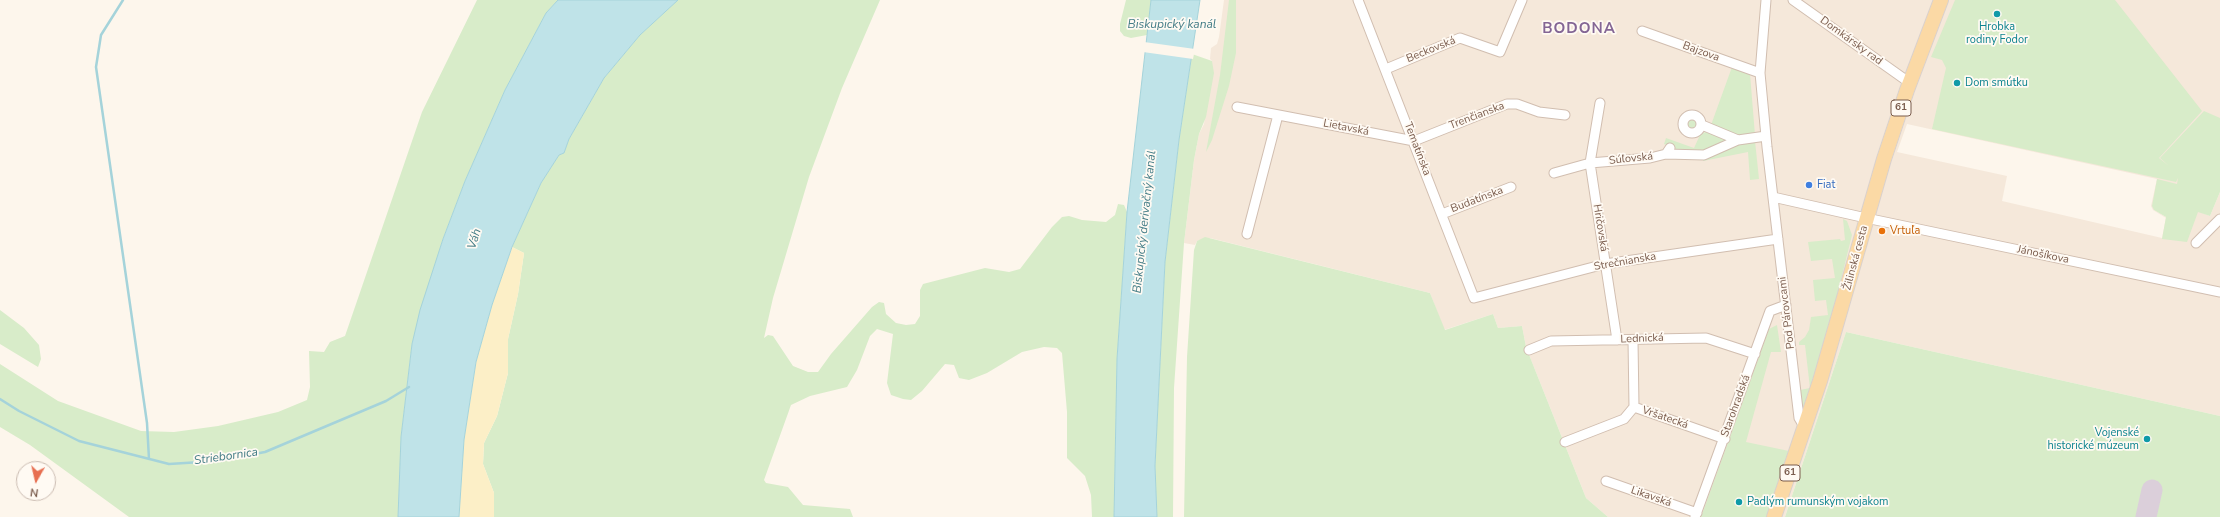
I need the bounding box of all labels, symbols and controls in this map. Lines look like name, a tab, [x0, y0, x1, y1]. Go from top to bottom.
marker: Hrobka rodiny Fodor	[1992, 9, 2002, 19]
street label: Domkársky rad	[1817, 14, 1885, 68]
water label: Biskupický kanál	[1128, 18, 1216, 32]
district label: BODONA	[1542, 20, 1616, 38]
place label: Hrobka rodiny Fodor	[1966, 20, 2028, 46]
street label: Beckovská	[1404, 34, 1458, 66]
street label: Bajzova	[1681, 39, 1721, 65]
place label: Dom smútku	[1965, 76, 2028, 90]
marker: Dom smútku	[1952, 78, 1962, 88]
street label: Trenčianska	[1448, 99, 1506, 133]
road number: 61	[1891, 100, 1911, 116]
street label: Lietavská	[1322, 117, 1370, 139]
street label: Tematínska	[1401, 120, 1433, 178]
water label: Biskupický derivačný kanál	[1130, 150, 1160, 294]
street label: Súľovská	[1608, 150, 1654, 168]
place label: Fiat	[1817, 178, 1835, 192]
marker: Fiat	[1804, 180, 1814, 190]
street label: Budatínska	[1449, 184, 1505, 216]
street label: Hričovská	[1590, 203, 1610, 253]
street label: Žilinská cesta	[1841, 224, 1871, 292]
place label: Vrtuľa	[1890, 224, 1920, 238]
marker: Vrtuľa	[1877, 226, 1887, 236]
water label: Váh	[465, 227, 485, 251]
street label: Jánošíkova	[2016, 243, 2070, 267]
street label: Strečnianska	[1593, 250, 1657, 274]
street label: Pod Párovcami	[1776, 276, 1798, 350]
street label: Lednická	[1620, 332, 1664, 346]
street label: Starohradská	[1719, 373, 1753, 439]
street label: Vršatecká	[1640, 404, 1690, 432]
place label: Vojenské historické múzeum	[2047, 426, 2139, 452]
marker: Vojenské historické múzeum	[2142, 434, 2152, 444]
water label: Striebornica	[193, 445, 259, 469]
north arrow	[16, 461, 56, 501]
road number: 61	[1780, 465, 1800, 481]
text: N	[29, 484, 40, 500]
street label: Likavská	[1629, 484, 1673, 510]
place label: Padlým rumunským vojakom	[1747, 495, 1888, 509]
marker: Padlým rumunským vojakom	[1734, 497, 1744, 507]

